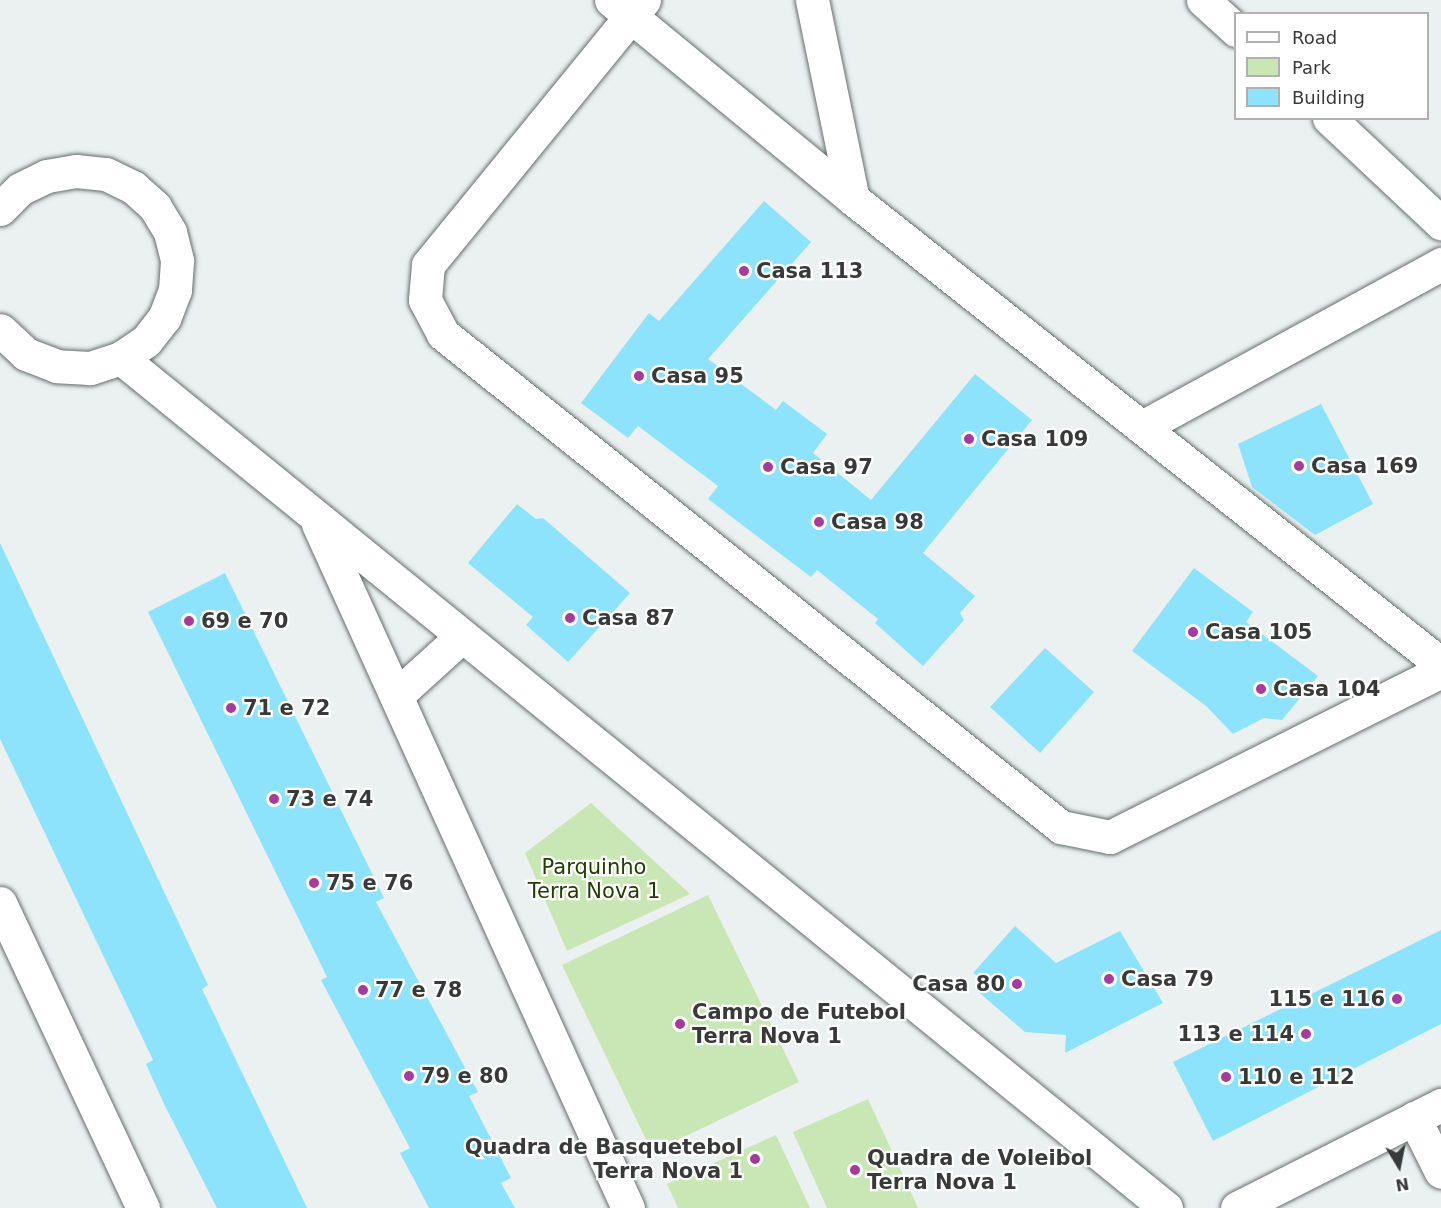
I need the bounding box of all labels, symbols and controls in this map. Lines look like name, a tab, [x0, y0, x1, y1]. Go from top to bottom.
legend	[1234, 12, 1429, 120]
text: Road	[1292, 27, 1337, 48]
text: Park	[1292, 57, 1331, 78]
text: Building	[1292, 87, 1365, 108]
place label: Casa 113	[756, 258, 863, 284]
marker: Casa 113	[737, 264, 751, 278]
place label: Casa 95	[651, 363, 744, 389]
marker: Casa 95	[632, 369, 646, 383]
place label: Casa 109	[981, 426, 1088, 452]
marker: Casa 109	[962, 432, 976, 446]
place label: Casa 169	[1311, 453, 1418, 479]
place label: Casa 97	[780, 454, 873, 480]
marker: Casa 169	[1292, 459, 1306, 473]
marker: Casa 97	[761, 460, 775, 474]
place label: Casa 98	[831, 509, 924, 535]
marker: Casa 98	[812, 515, 826, 529]
place label: Casa 87	[582, 605, 675, 631]
place label: 69 e 70	[201, 608, 288, 634]
marker: Casa 87	[563, 611, 577, 625]
marker: 69 e 70	[182, 614, 196, 628]
place label: Casa 105	[1205, 619, 1312, 645]
marker: Casa 105	[1186, 625, 1200, 639]
place label: Casa 104	[1273, 676, 1380, 702]
marker: Casa 104	[1254, 682, 1268, 696]
place label: 71 e 72	[243, 695, 330, 721]
marker: 71 e 72	[224, 701, 238, 715]
place label: 73 e 74	[286, 786, 373, 812]
marker: 73 e 74	[267, 792, 281, 806]
park label: Parquinho Terra Nova 1	[528, 854, 660, 904]
place label: 75 e 76	[326, 870, 413, 896]
marker: 75 e 76	[307, 876, 321, 890]
place label: Casa 79	[1121, 966, 1214, 992]
place label: Casa 80	[912, 971, 1005, 997]
marker: Casa 79	[1102, 972, 1116, 986]
place label: 77 e 78	[375, 977, 462, 1003]
marker: Casa 80	[1010, 977, 1024, 991]
marker: 77 e 78	[356, 983, 370, 997]
place label: 115 e 116	[1268, 986, 1385, 1012]
marker: 115 e 116	[1390, 992, 1404, 1006]
place label: Campo de Futebol Terra Nova 1	[692, 999, 906, 1049]
marker: Campo de Futebol Terra Nova 1	[673, 1017, 687, 1031]
place label: 113 e 114	[1177, 1021, 1294, 1047]
marker: 113 e 114	[1299, 1027, 1313, 1041]
place label: 79 e 80	[421, 1063, 508, 1089]
place label: 110 e 112	[1238, 1064, 1355, 1090]
marker: 79 e 80	[402, 1069, 416, 1083]
marker: 110 e 112	[1219, 1070, 1233, 1084]
place label: Quadra de Basquetebol Terra Nova 1	[465, 1134, 743, 1184]
north arrow	[1369, 1136, 1429, 1196]
place label: Quadra de Voleibol Terra Nova 1	[867, 1145, 1092, 1195]
marker: Quadra de Basquetebol Terra Nova 1	[748, 1152, 762, 1166]
marker: Quadra de Voleibol Terra Nova 1	[848, 1163, 862, 1177]
text: N	[1394, 1174, 1410, 1195]

